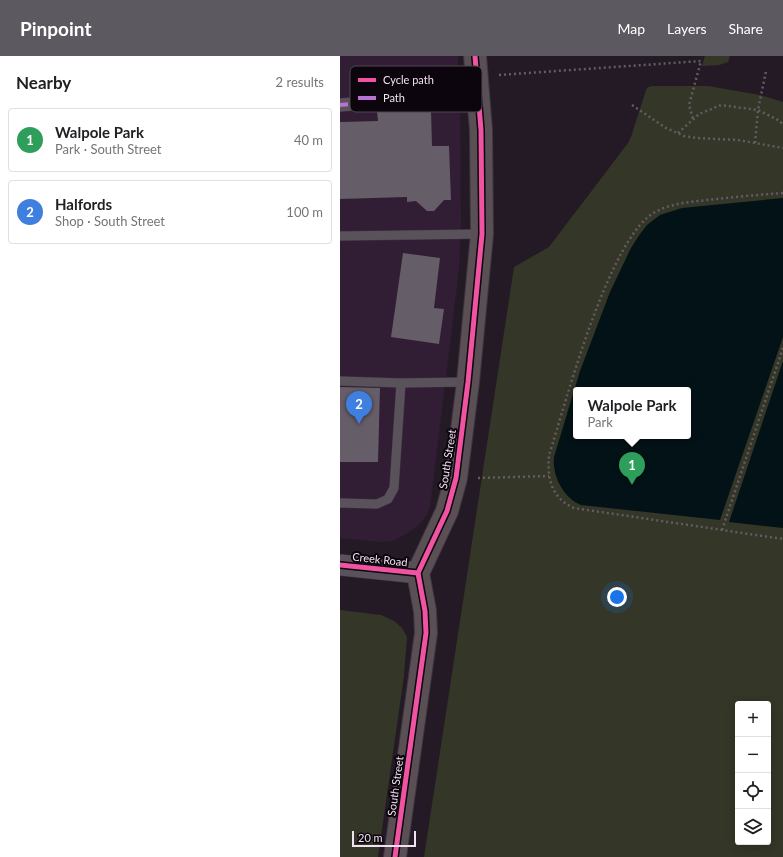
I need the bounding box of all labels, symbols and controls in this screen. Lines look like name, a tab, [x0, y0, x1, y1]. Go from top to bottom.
text: Pinpoint	[20, 17, 91, 40]
text: Map	[617, 20, 645, 37]
text: Layers	[667, 20, 707, 37]
text: Share	[729, 20, 763, 37]
legend	[350, 66, 482, 112]
text: Nearby	[16, 72, 71, 93]
text: Cycle path	[383, 73, 434, 86]
text: 2 results	[276, 74, 324, 90]
text: Path	[383, 91, 405, 104]
text: Walpole Park	[55, 123, 144, 141]
text: 1	[26, 132, 34, 148]
text: 40 m	[294, 132, 323, 148]
text: Park · South Street	[55, 141, 162, 157]
text: Halfords	[55, 195, 112, 213]
text: 2	[26, 204, 34, 220]
text: 100 m	[286, 204, 323, 220]
text: Shop · South Street	[55, 213, 165, 229]
popup	[573, 387, 691, 439]
pin: 2	[346, 391, 372, 424]
text: Walpole Park	[588, 396, 676, 414]
text: Park	[588, 414, 613, 430]
street label: South Street	[436, 428, 458, 490]
pin: 1	[619, 452, 645, 485]
street label: Creek Road	[352, 550, 408, 568]
your location	[607, 587, 627, 607]
map controls	[735, 701, 771, 845]
button: +	[735, 701, 771, 737]
button: −	[735, 737, 771, 773]
street label: South Street	[384, 755, 406, 817]
button: locate	[735, 773, 771, 809]
button: layers	[735, 809, 771, 845]
scale bar	[352, 829, 416, 848]
text: 20 m	[358, 831, 383, 844]

